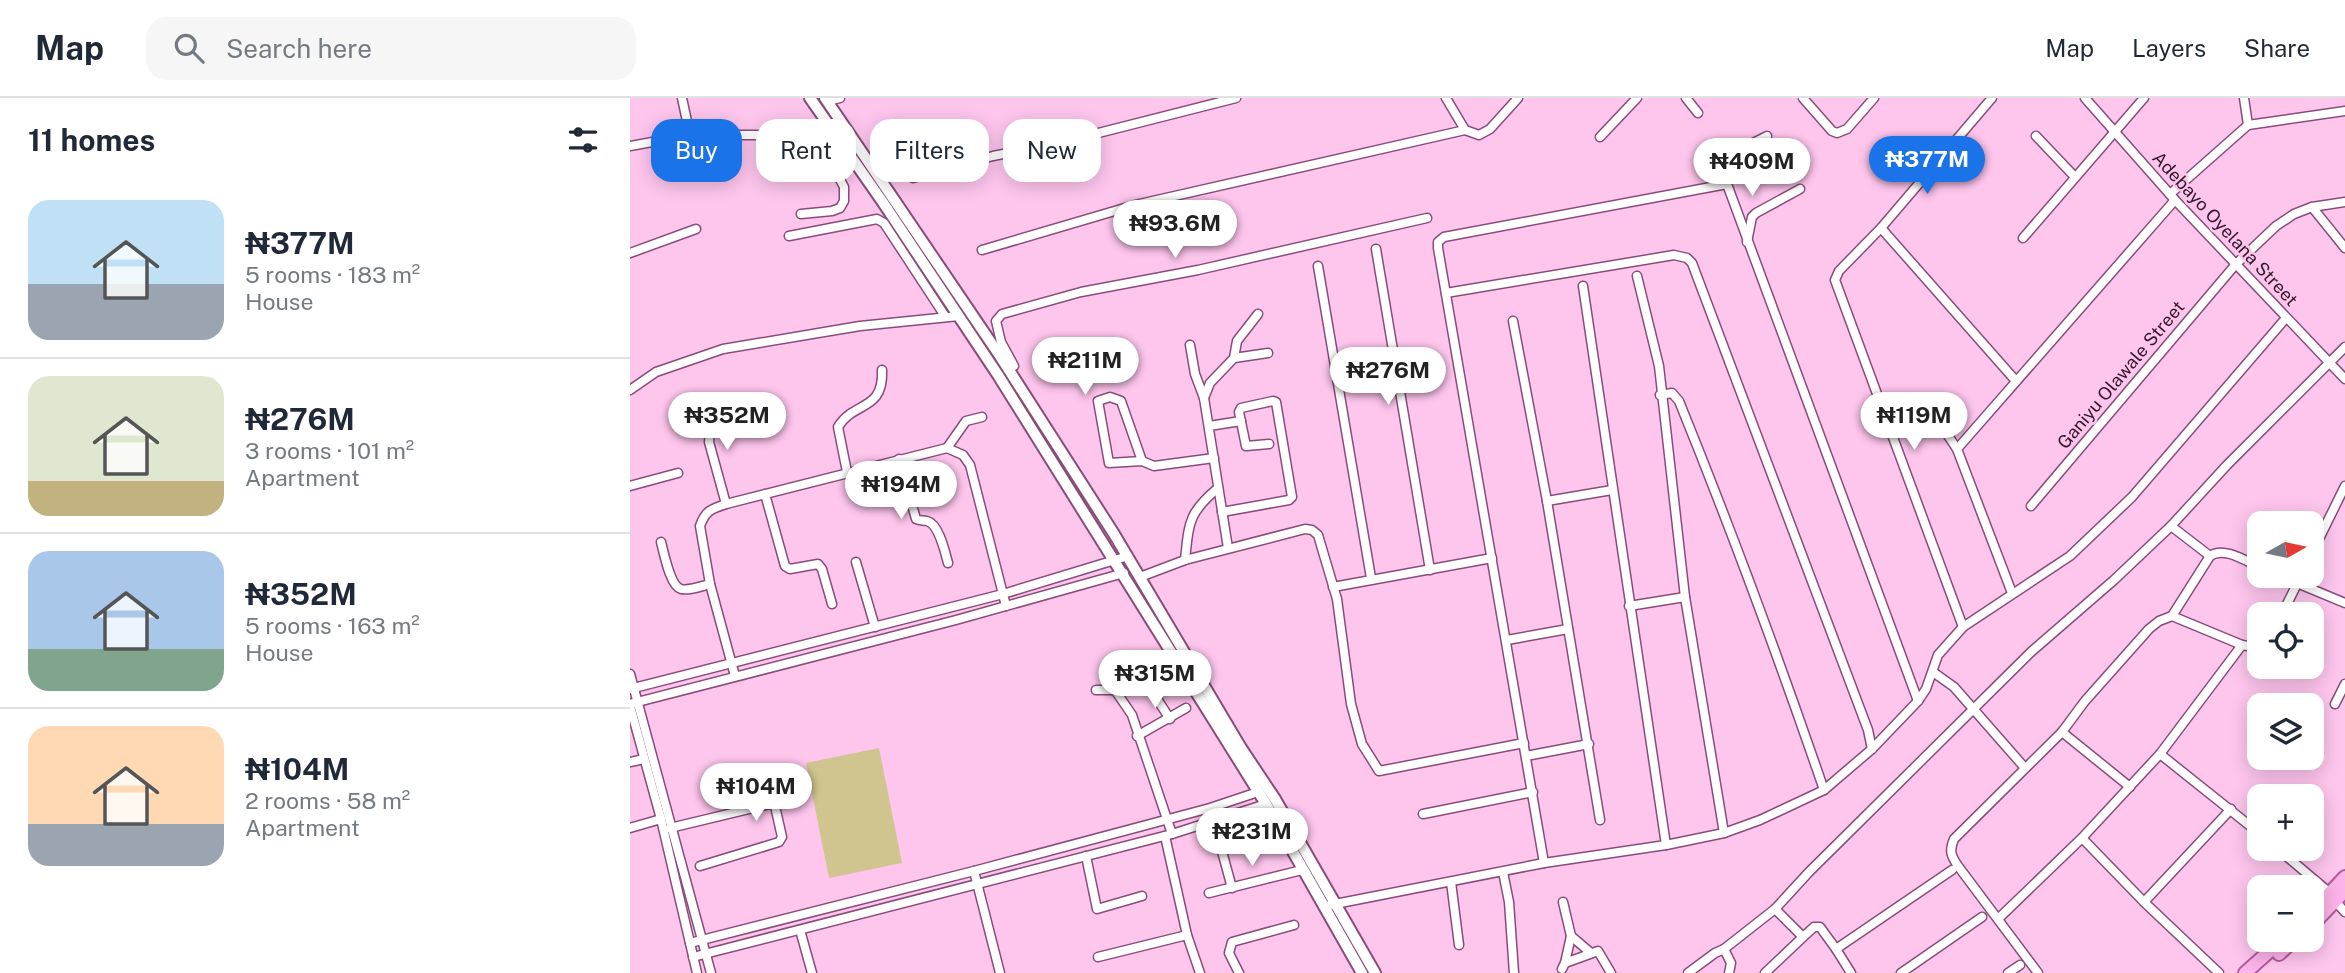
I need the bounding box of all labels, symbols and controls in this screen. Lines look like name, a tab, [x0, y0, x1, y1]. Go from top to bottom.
search box	[146, 17, 636, 80]
text: Map	[35, 29, 104, 67]
icon: search	[170, 29, 208, 67]
text: Search here	[226, 33, 372, 64]
text: Map	[2045, 34, 2094, 62]
text: Layers	[2132, 34, 2206, 62]
text: Share	[2244, 34, 2310, 62]
chip: Buy	[651, 119, 742, 182]
chip: Rent	[756, 119, 856, 182]
chip: Filters	[870, 119, 989, 182]
chip: New	[1003, 119, 1101, 182]
icon: filters	[564, 121, 602, 159]
text: 11 homes	[28, 122, 155, 158]
pin: ₦377M	[1878, 136, 1976, 196]
pin: ₦409M	[1703, 139, 1801, 198]
text: ₦377M	[1885, 145, 1969, 172]
text: ₦409M	[1709, 147, 1795, 174]
street label: Adebayo Oyelana Street	[2148, 147, 2302, 310]
pin: ₦93.6M	[1118, 200, 1232, 260]
text: ₦93.6M	[1129, 209, 1221, 236]
text: ₦377M	[245, 225, 355, 261]
icon: home	[84, 228, 168, 312]
text: 5 rooms · 183 m²	[245, 261, 420, 288]
text: House	[245, 288, 313, 315]
street label: Ganiyu Olawale Street	[2053, 297, 2189, 453]
pin: ₦211M	[1036, 338, 1134, 397]
text: ₦211M	[1048, 346, 1122, 373]
pin: ₦276M	[1339, 348, 1437, 407]
text: ₦276M	[1346, 356, 1430, 383]
pin: ₦352M	[678, 392, 776, 452]
pin: ₦119M	[1865, 392, 1963, 452]
text: ₦276M	[245, 401, 355, 437]
text: ₦352M	[684, 401, 770, 428]
text: ₦119M	[1876, 401, 1952, 428]
icon: home	[84, 404, 168, 488]
text: 3 rooms · 101 m²	[245, 437, 414, 464]
pin: ₦194M	[852, 462, 950, 521]
text: Apartment	[245, 464, 360, 491]
text: ₦194M	[861, 470, 941, 497]
north arrow	[2247, 511, 2324, 588]
map controls	[2247, 511, 2324, 952]
text: ₦352M	[245, 576, 357, 612]
icon: home	[84, 579, 168, 663]
button: locate	[2247, 602, 2324, 679]
text: 5 rooms · 163 m²	[245, 612, 420, 639]
text: House	[245, 639, 313, 666]
pin: ₦315M	[1106, 650, 1204, 710]
text: ₦315M	[1115, 659, 1195, 686]
button: layers	[2247, 693, 2324, 770]
text: ₦104M	[245, 751, 349, 787]
icon: home	[84, 754, 168, 838]
pin: ₦104M	[707, 764, 805, 823]
text: ₦104M	[716, 772, 796, 799]
button: +	[2247, 784, 2324, 861]
text: 2 rooms · 58 m²	[245, 787, 410, 814]
pin: ₦231M	[1203, 808, 1301, 868]
text: Apartment	[245, 814, 360, 841]
text: ₦231M	[1212, 817, 1292, 844]
button: −	[2247, 875, 2324, 952]

